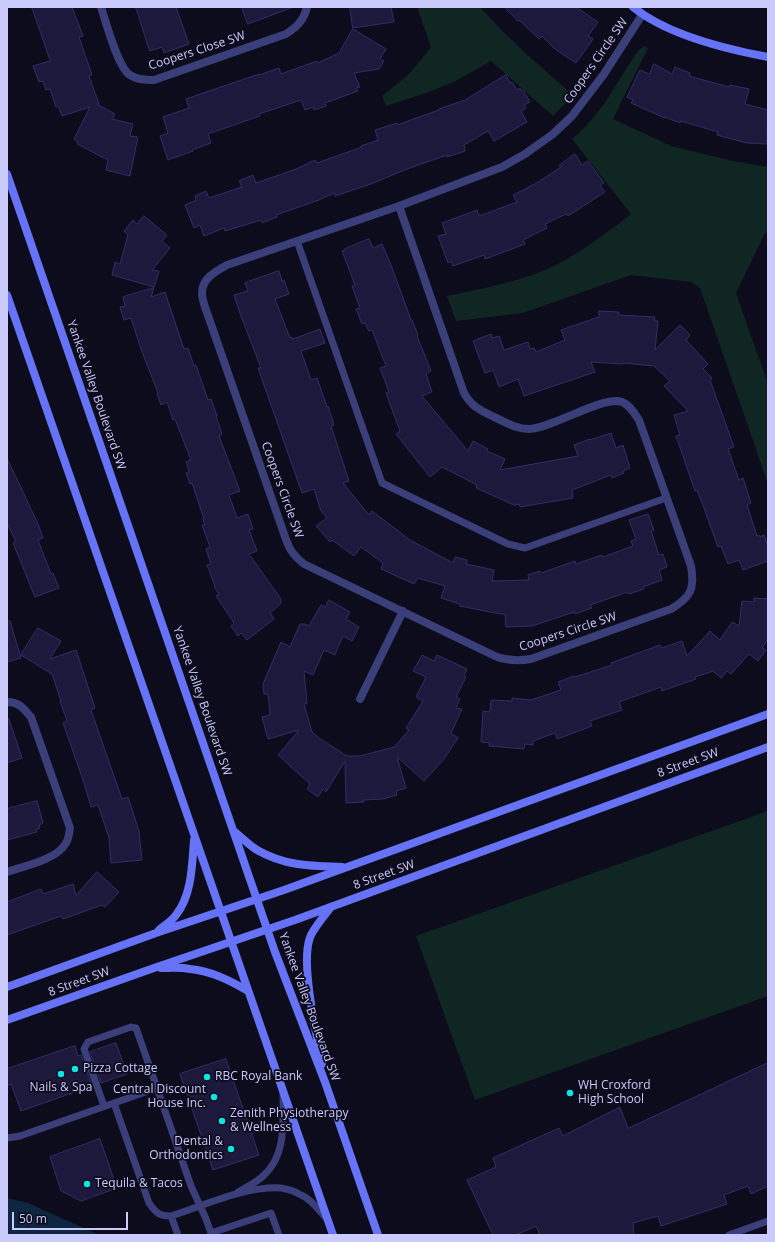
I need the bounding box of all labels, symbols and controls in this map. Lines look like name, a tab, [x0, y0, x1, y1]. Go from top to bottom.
street label: Coopers Circle SW	[561, 15, 631, 107]
street label: Coopers Close SW	[147, 29, 247, 73]
street label: Yankee Valley Boulevard SW	[64, 318, 128, 472]
street label: Coopers Circle SW	[258, 440, 306, 540]
street label: Coopers Circle SW	[517, 609, 619, 655]
street label: Yankee Valley Boulevard SW	[170, 624, 234, 778]
street label: 8 Street SW	[655, 745, 721, 781]
street label: 8 Street SW	[351, 857, 417, 893]
street label: Yankee Valley Boulevard SW	[275, 931, 343, 1083]
street label: 8 Street SW	[46, 964, 112, 1000]
place label: Pizza Cottage	[83, 1062, 158, 1076]
marker: Pizza Cottage	[70, 1064, 80, 1074]
marker: Nails & Spa	[56, 1069, 66, 1079]
place label: RBC Royal Bank	[215, 1070, 302, 1084]
marker: RBC Royal Bank	[202, 1072, 212, 1082]
place label: WH Croxford High School	[578, 1079, 651, 1107]
place label: Nails & Spa	[29, 1081, 93, 1095]
place label: Central Discount House Inc.	[113, 1083, 206, 1111]
marker: WH Croxford High School	[565, 1088, 575, 1098]
marker: Central Discount House Inc.	[209, 1092, 219, 1102]
place label: Zenith Physiotherapy & Wellness	[230, 1107, 349, 1135]
marker: Zenith Physiotherapy & Wellness	[217, 1116, 227, 1126]
place label: Dental & Orthodontics	[149, 1135, 223, 1163]
marker: Dental & Orthodontics	[226, 1144, 236, 1154]
place label: Tequila & Tacos	[95, 1177, 183, 1191]
marker: Tequila & Tacos	[82, 1179, 92, 1189]
scale bar	[14, 1204, 130, 1230]
text: 50 m	[19, 1210, 47, 1227]

